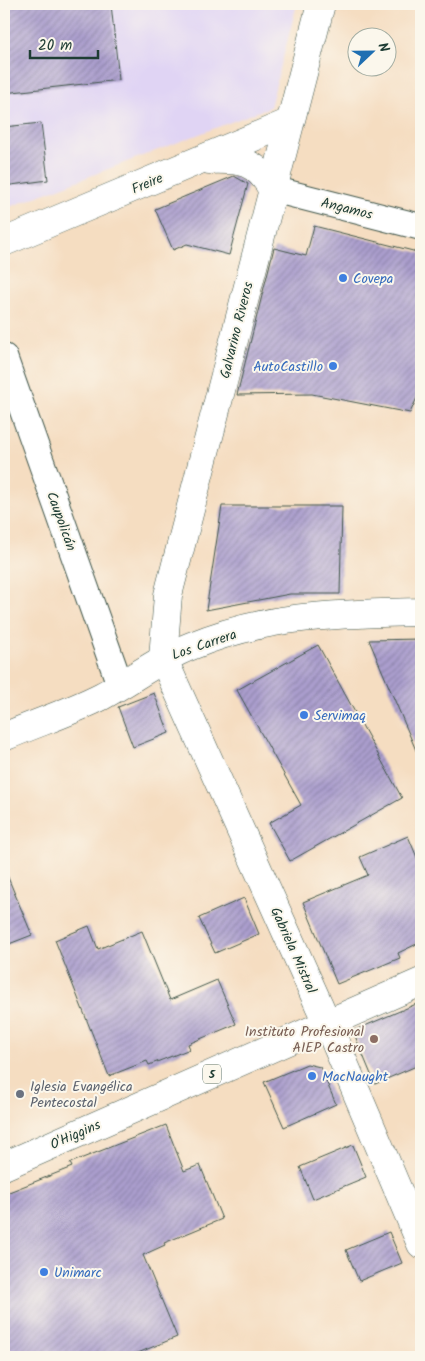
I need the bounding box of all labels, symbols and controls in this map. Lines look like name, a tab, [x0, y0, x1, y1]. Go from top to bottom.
scale bar	[30, 28, 98, 60]
north arrow	[348, 28, 398, 78]
text: 20 m	[38, 34, 72, 58]
text: N	[371, 39, 395, 56]
street label: Freire	[128, 167, 167, 200]
street label: Angamos	[319, 192, 375, 226]
place label: Covepa	[353, 268, 393, 290]
marker: Covepa	[337, 272, 349, 284]
street label: Galvarino Riveros	[214, 279, 260, 381]
place label: AutoCastillo	[253, 356, 323, 378]
marker: AutoCastillo	[327, 360, 339, 372]
street label: Caupolicán	[40, 489, 82, 554]
street label: Los Carrera	[169, 624, 240, 666]
place label: Servimaq	[314, 705, 366, 727]
marker: Servimaq	[298, 709, 310, 721]
street label: Gabriela Mistral	[264, 904, 322, 998]
place label: Instituto Profesional AIEP Castro	[245, 1021, 365, 1059]
marker: Instituto Profesional AIEP Castro	[368, 1033, 380, 1045]
road number: 5	[203, 1064, 221, 1084]
place label: MacNaught	[322, 1066, 389, 1088]
marker: MacNaught	[306, 1070, 318, 1082]
place label: Iglesia Evangélica Pentecostal	[30, 1076, 133, 1114]
marker: Iglesia Evangélica Pentecostal	[14, 1088, 26, 1100]
street label: O'Higgins	[47, 1114, 104, 1156]
place label: Unimarc	[54, 1262, 102, 1284]
marker: Unimarc	[38, 1266, 50, 1278]

